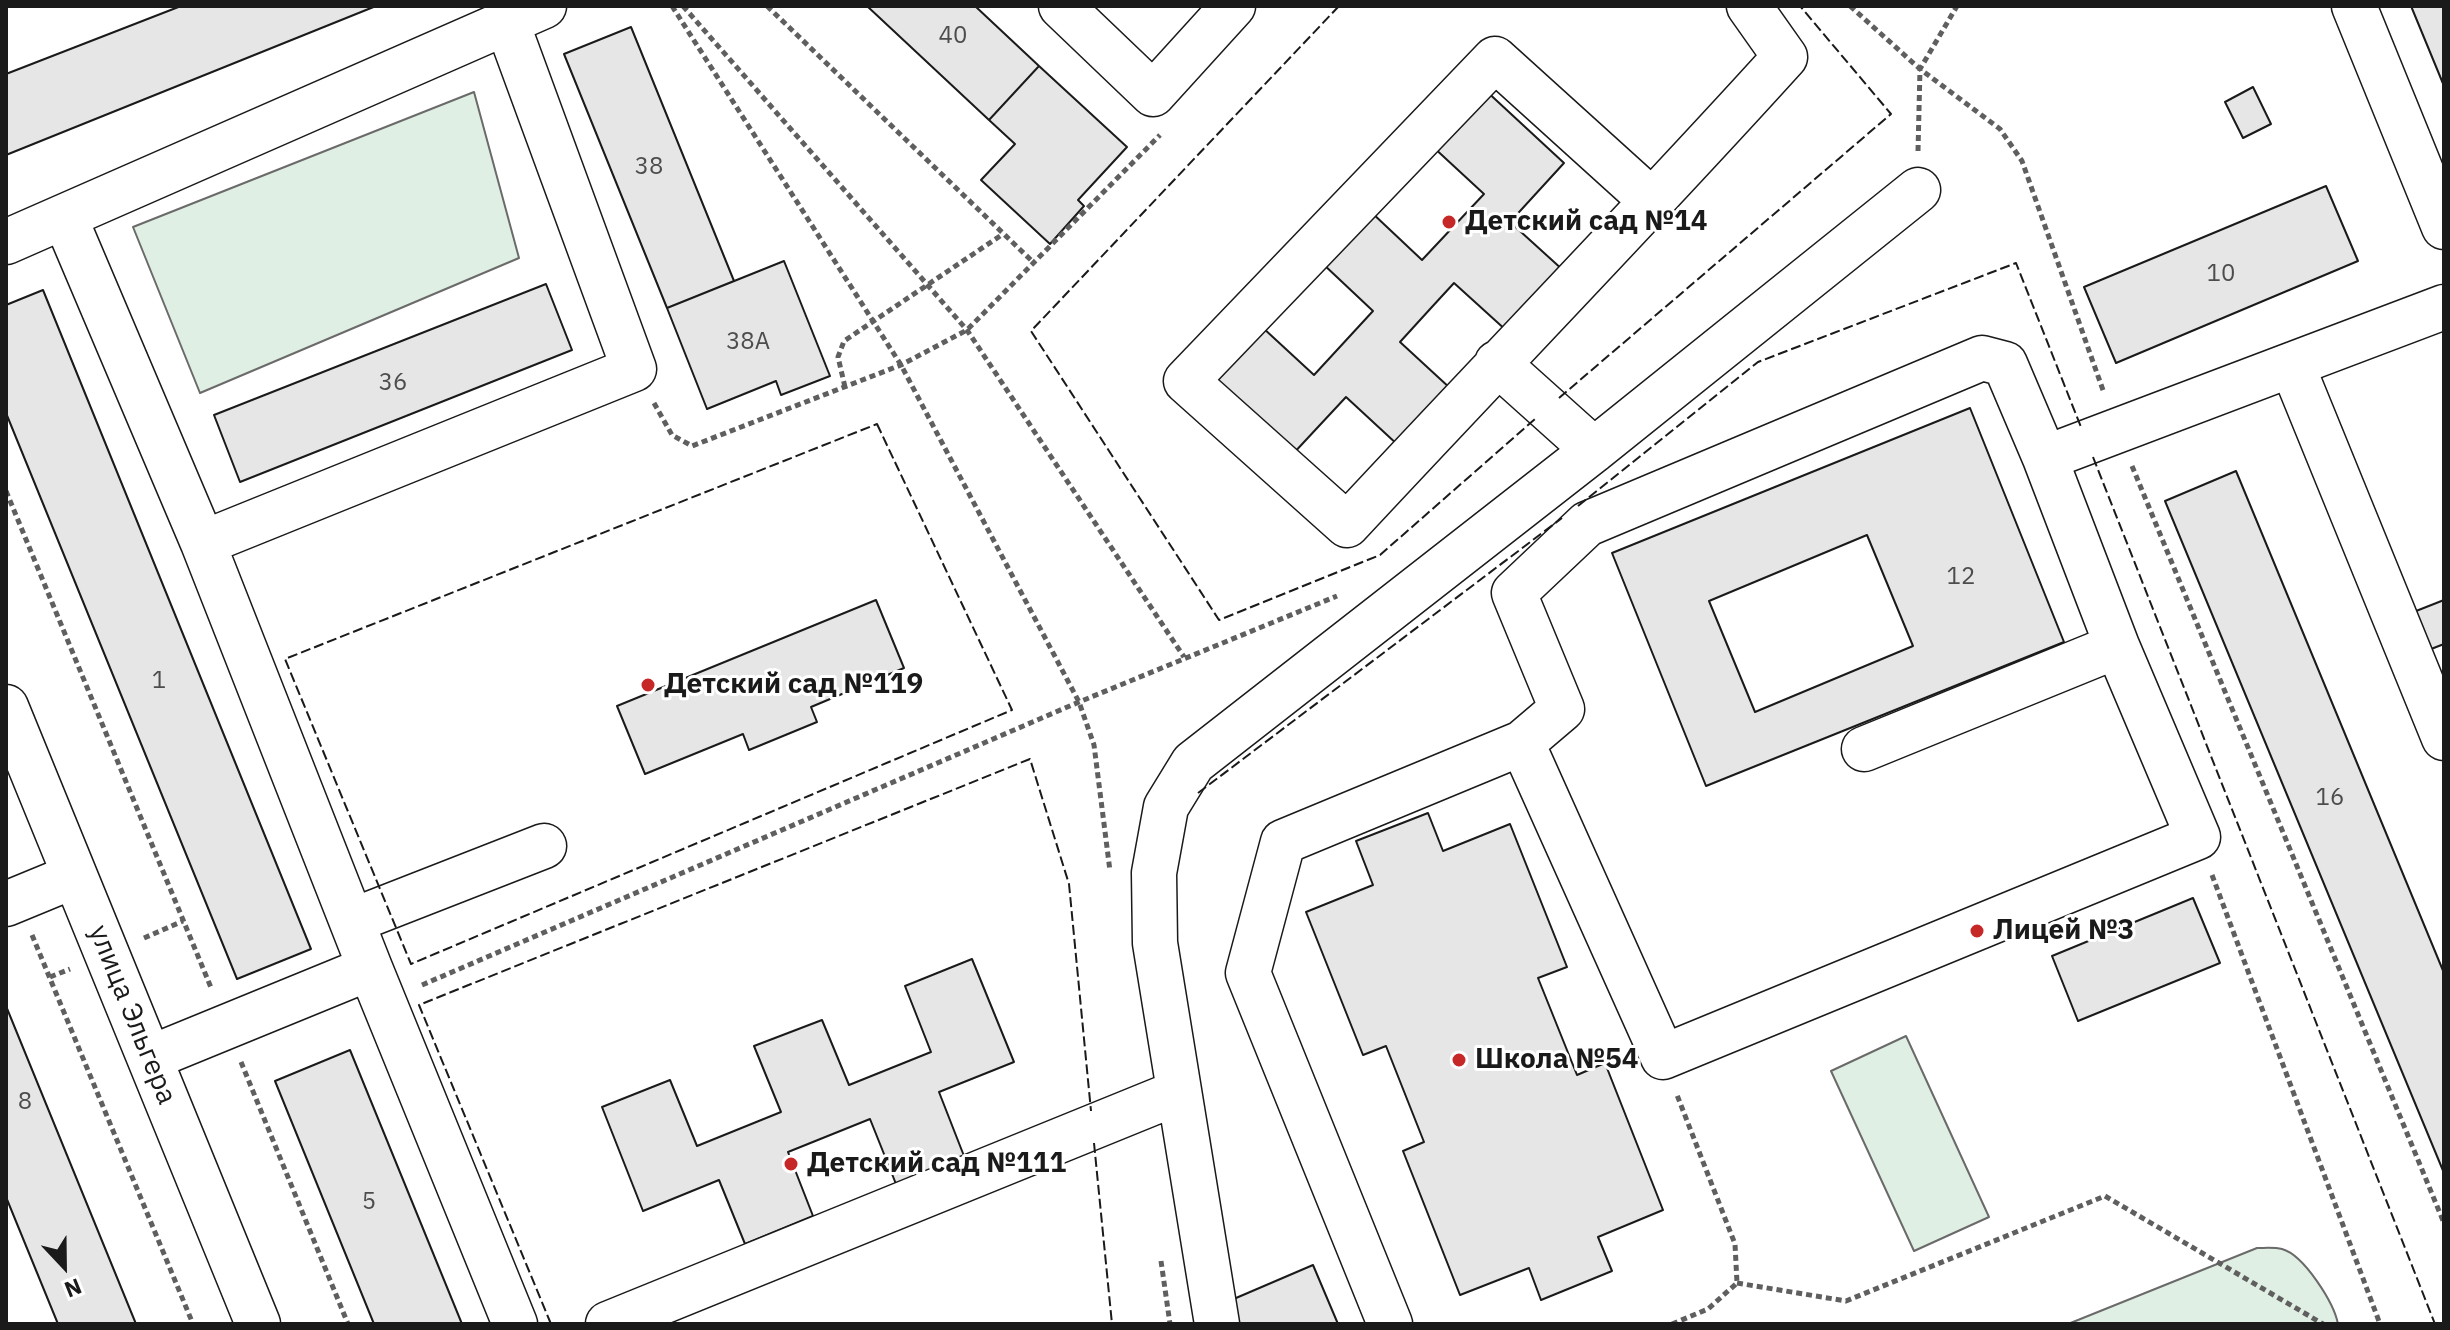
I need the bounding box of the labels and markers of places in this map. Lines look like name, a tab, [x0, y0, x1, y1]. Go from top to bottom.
place label: Детский сад №14	[1465, 205, 1708, 239]
marker: Детский сад №14	[1440, 213, 1458, 231]
place label: Детский сад №119	[664, 668, 923, 702]
marker: Детский сад №119	[639, 676, 657, 694]
place label: Лицей №3	[1993, 914, 2134, 948]
marker: Лицей №3	[1968, 922, 1986, 940]
place label: Школа №54	[1475, 1043, 1639, 1077]
marker: Школа №54	[1450, 1051, 1468, 1069]
place label: Детский сад №111	[807, 1147, 1066, 1181]
marker: Детский сад №111	[782, 1155, 800, 1173]

